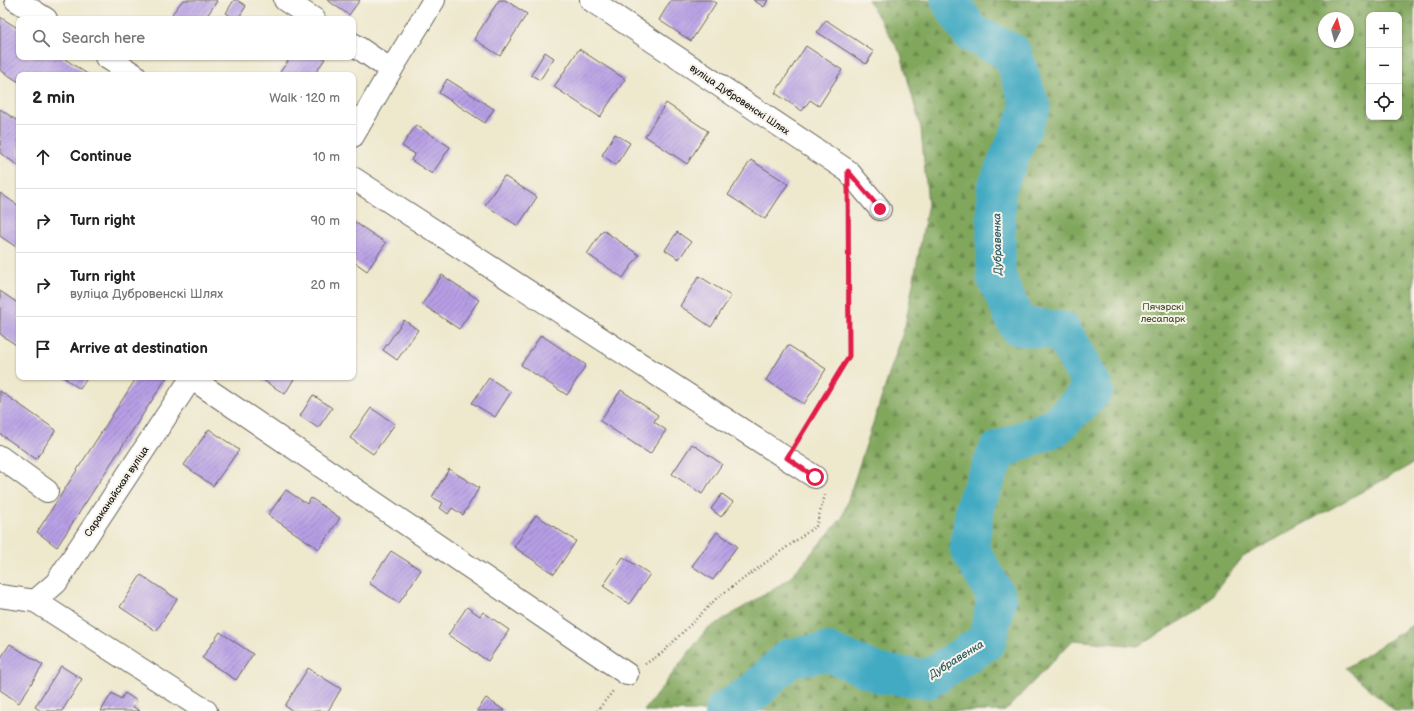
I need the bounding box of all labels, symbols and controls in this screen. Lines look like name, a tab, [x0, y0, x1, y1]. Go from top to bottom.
north arrow	[1318, 12, 1354, 48]
map controls	[1366, 12, 1402, 120]
button: +	[1366, 12, 1402, 48]
search box	[16, 16, 356, 60]
icon: search	[30, 27, 52, 49]
text: Search here	[62, 29, 145, 48]
button: −	[1366, 48, 1402, 84]
street label: вуліца Дубровенскі Шлях	[687, 62, 792, 138]
button: locate	[1366, 84, 1402, 120]
text: 2 min	[32, 88, 75, 108]
text: Walk · 120 m	[269, 90, 340, 106]
icon: ahead	[32, 146, 54, 168]
text: Continue	[70, 147, 132, 166]
text: 10 m	[313, 149, 340, 165]
route end	[871, 200, 889, 218]
icon: right	[32, 210, 54, 232]
text: Turn right	[70, 211, 135, 230]
water label: Дубравенка	[990, 212, 1005, 276]
text: 90 m	[311, 213, 340, 229]
text: Turn right	[70, 267, 135, 286]
icon: right	[32, 274, 54, 296]
text: 20 m	[310, 277, 340, 293]
text: вуліца Дубровенскі Шлях	[70, 286, 223, 302]
park label: Пячэрскі лесапарк	[1141, 301, 1186, 325]
icon: arrive	[32, 338, 54, 360]
text: Arrive at destination	[70, 339, 208, 358]
street label: Сараканайская вуліца	[82, 444, 152, 539]
route start	[806, 468, 824, 486]
water label: Дубравенка	[926, 637, 986, 682]

